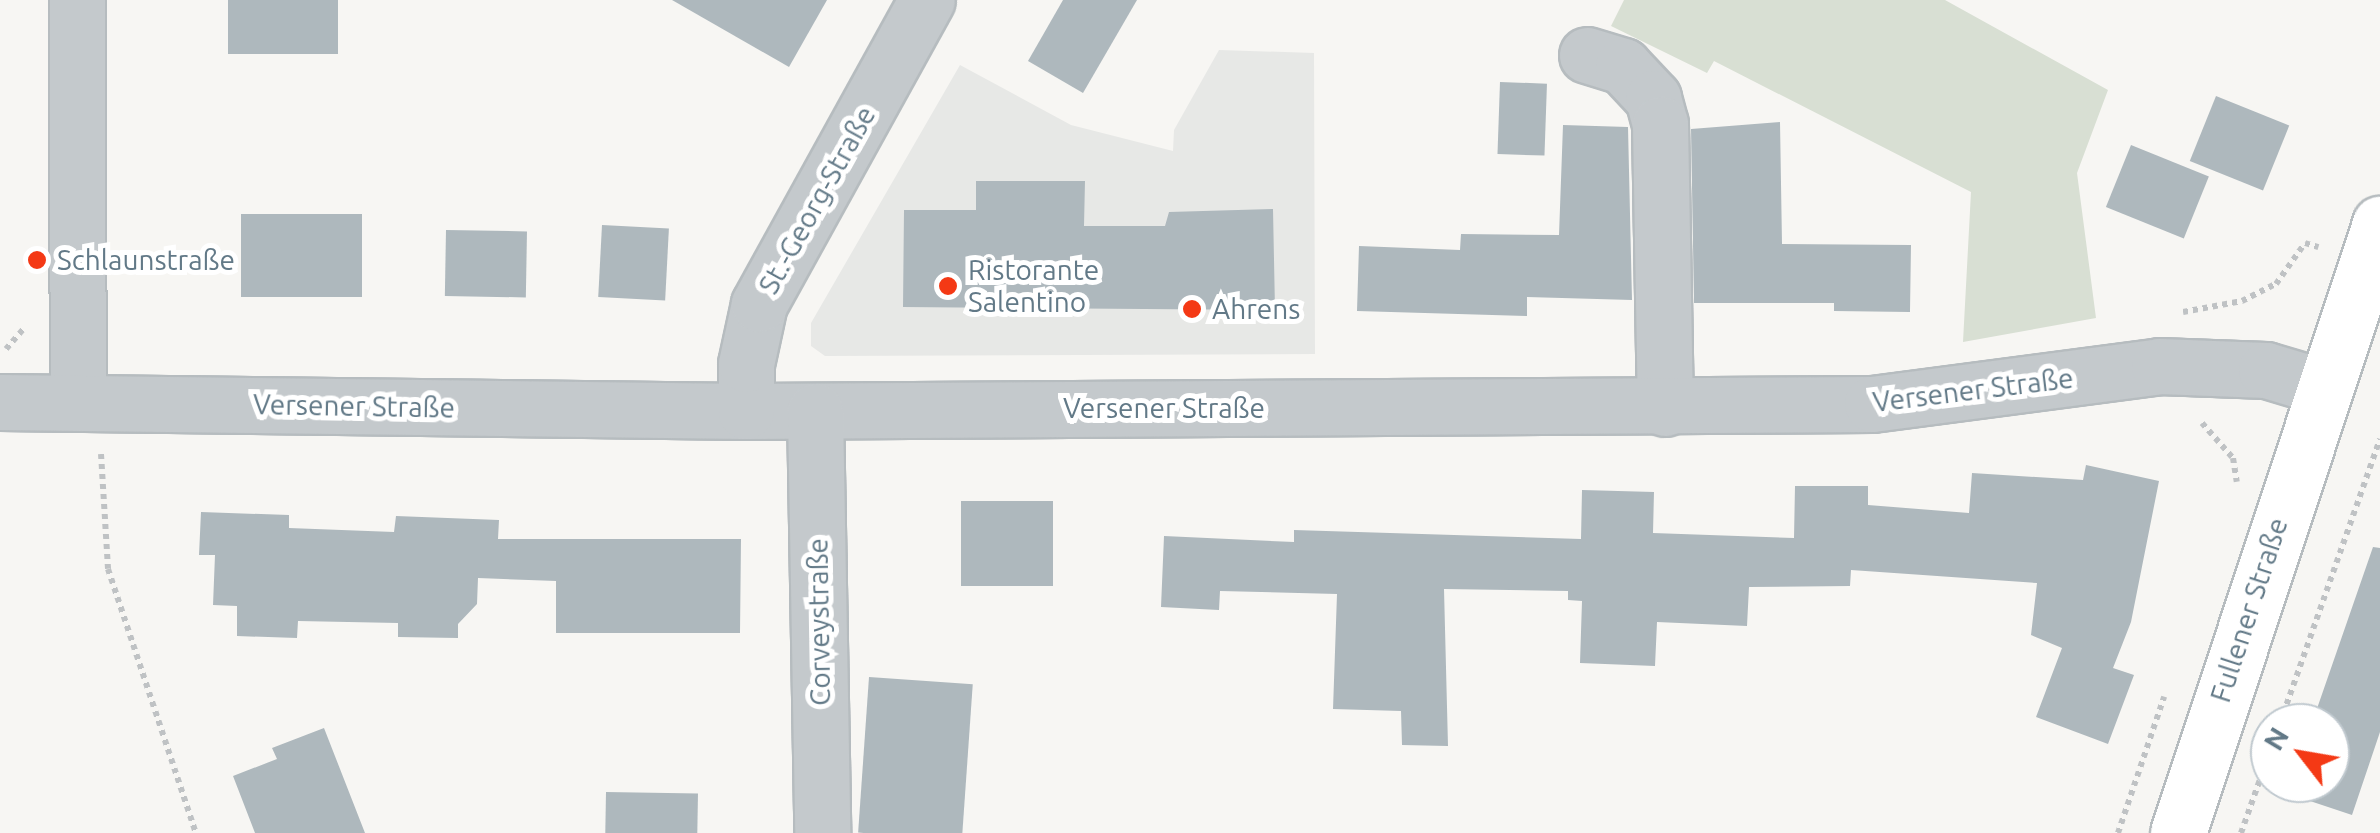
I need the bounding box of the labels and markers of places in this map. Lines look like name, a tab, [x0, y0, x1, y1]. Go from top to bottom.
place label: Schlaunstraße	[57, 243, 235, 277]
marker: Schlaunstraße	[26, 249, 48, 271]
place label: Ristorante Salentino	[968, 253, 1099, 319]
marker: Ristorante Salentino	[937, 275, 959, 297]
place label: Ahrens	[1212, 292, 1300, 326]
marker: Ahrens	[1181, 298, 1203, 320]

